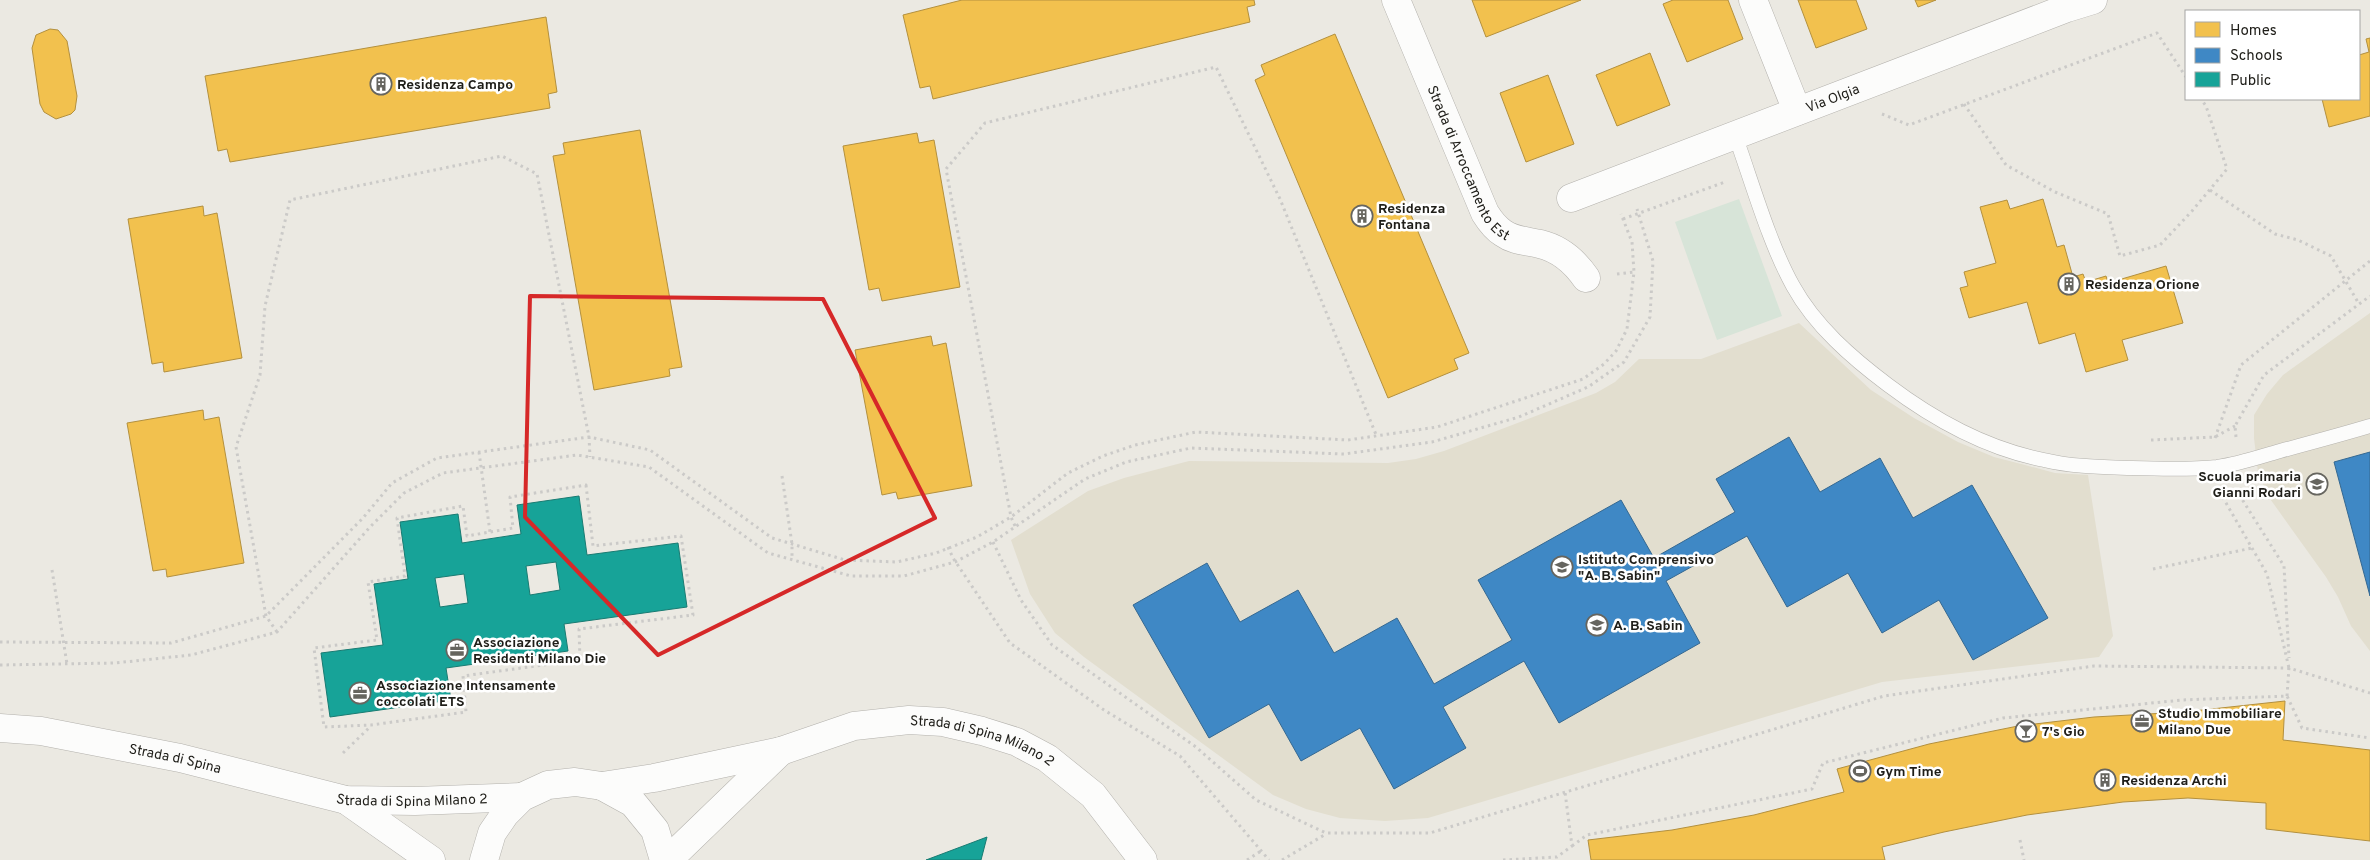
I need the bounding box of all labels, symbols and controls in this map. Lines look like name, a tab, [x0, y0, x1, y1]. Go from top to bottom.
legend	[2185, 10, 2360, 100]
text: Homes	[2230, 22, 2277, 41]
text: Schools	[2230, 47, 2283, 66]
building icon: Residenza Campo	[369, 72, 393, 96]
text: Public	[2230, 72, 2271, 91]
place label: Residenza Campo	[397, 77, 513, 94]
street label: Via Olgia	[1804, 81, 1862, 117]
street label: Strada di Arroccamento Est	[1423, 83, 1512, 245]
place label: Residenza Fontana	[1378, 201, 1445, 234]
building icon: Residenza Fontana	[1350, 204, 1374, 228]
building icon: Residenza Orione	[2057, 272, 2081, 296]
place label: Residenza Orione	[2085, 277, 2200, 294]
place label: Scuola primaria Gianni Rodari	[2198, 469, 2301, 502]
school or university icon: Scuola primaria Gianni Rodari	[2305, 472, 2329, 496]
place label: Istituto Comprensivo "A. B. Sabin"	[1578, 552, 1714, 585]
school or university icon: Istituto Comprensivo "A. B. Sabin"	[1550, 555, 1574, 579]
school or university icon: A. B. Sabin	[1585, 613, 1609, 637]
place label: A. B. Sabin	[1613, 618, 1683, 635]
place label: Associazione Residenti Milano Die	[473, 635, 606, 668]
office icon: Associazione Residenti Milano Die	[445, 638, 469, 662]
place label: Associazione Intensamente coccolati ETS	[376, 678, 556, 711]
office icon: Associazione Intensamente coccolati ETS	[348, 681, 372, 705]
place label: Studio Immobiliare Milano Due	[2158, 706, 2282, 739]
office icon: Studio Immobiliare Milano Due	[2130, 709, 2154, 733]
street label: Strada di Spina Milano 2	[909, 713, 1057, 771]
bar icon: 7's Gio	[2014, 719, 2038, 743]
place label: 7's Gio	[2042, 724, 2085, 741]
street label: Strada di Spina	[127, 741, 223, 778]
sports icon: Gym Time	[1848, 759, 1872, 783]
place label: Gym Time	[1876, 764, 1942, 781]
building icon: Residenza Archi	[2093, 768, 2117, 792]
place label: Residenza Archi	[2121, 773, 2227, 790]
street label: Strada di Spina Milano 2	[334, 791, 488, 811]

